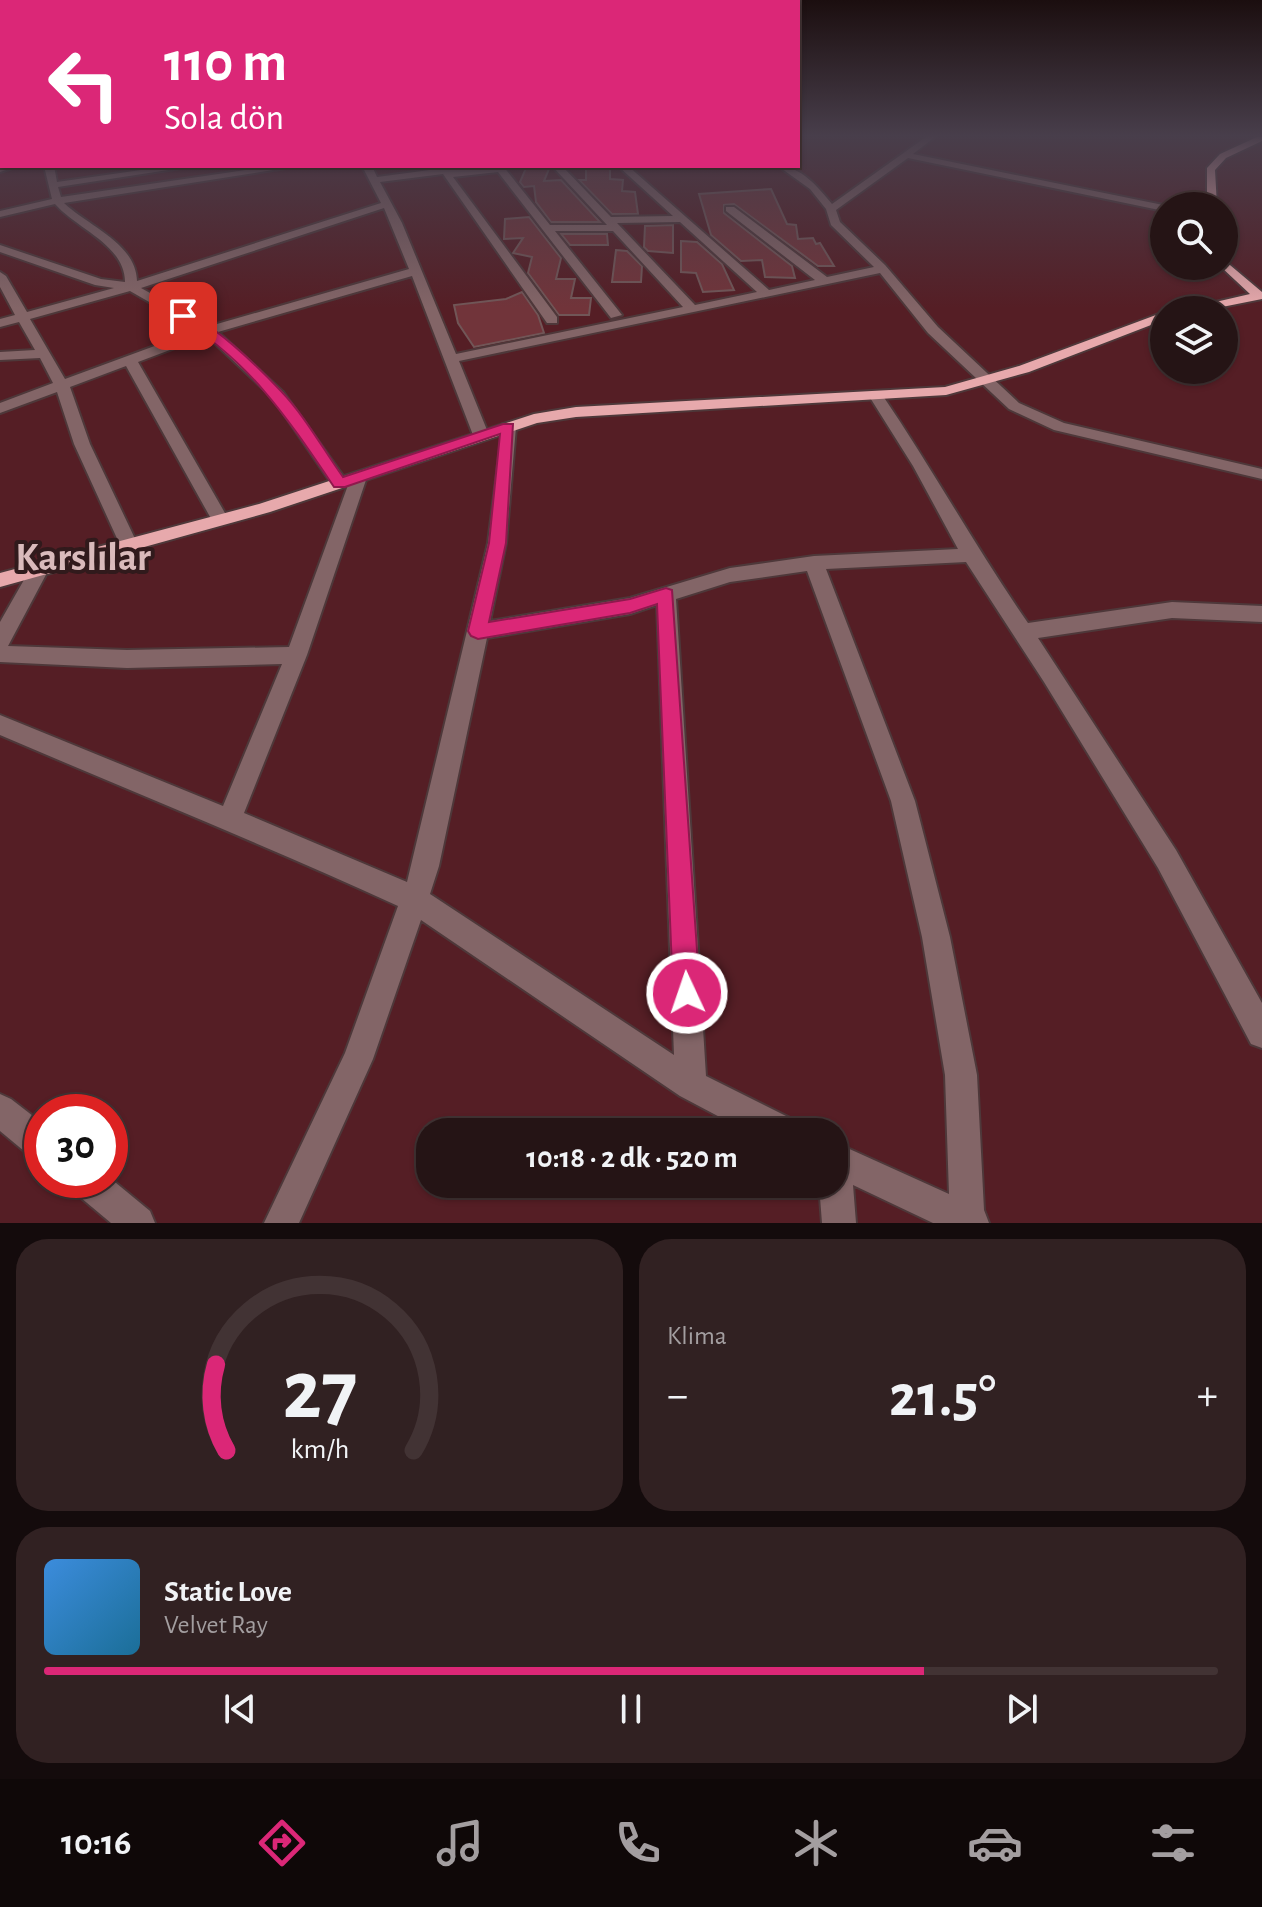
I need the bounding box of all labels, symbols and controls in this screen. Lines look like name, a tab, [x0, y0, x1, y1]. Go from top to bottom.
icon: left	[32, 32, 136, 136]
text: 110 m	[164, 35, 287, 91]
text: Sola dön	[164, 100, 284, 136]
map controls	[1150, 192, 1238, 384]
button: search	[1150, 192, 1238, 280]
pin	[149, 282, 217, 350]
icon: arrive	[161, 294, 205, 338]
button: layers	[1150, 296, 1238, 384]
district label: Karslılar	[15, 538, 151, 578]
position arrow	[645, 951, 729, 1035]
speed limit sign: 30	[24, 1094, 128, 1198]
text: 10:18 · 2 dk · 520 m	[526, 1143, 738, 1173]
text: Klima	[667, 1323, 727, 1349]
text: 27	[282, 1350, 357, 1434]
text: 21.5°	[889, 1367, 996, 1427]
text: −	[667, 1374, 688, 1418]
text: +	[1197, 1374, 1218, 1418]
text: km/h	[290, 1435, 349, 1464]
text: Static Love	[164, 1577, 292, 1607]
text: Velvet Ray	[164, 1612, 268, 1638]
icon: previous	[218, 1687, 262, 1731]
icon: pause	[609, 1687, 653, 1731]
icon: next	[1000, 1687, 1044, 1731]
icon: directions	[254, 1815, 310, 1871]
icon: music	[432, 1815, 488, 1871]
icon: phone	[610, 1815, 666, 1871]
icon: climate	[788, 1815, 844, 1871]
icon: car	[967, 1815, 1023, 1871]
icon: filters	[1145, 1815, 1201, 1871]
text: 10:16	[61, 1825, 131, 1861]

